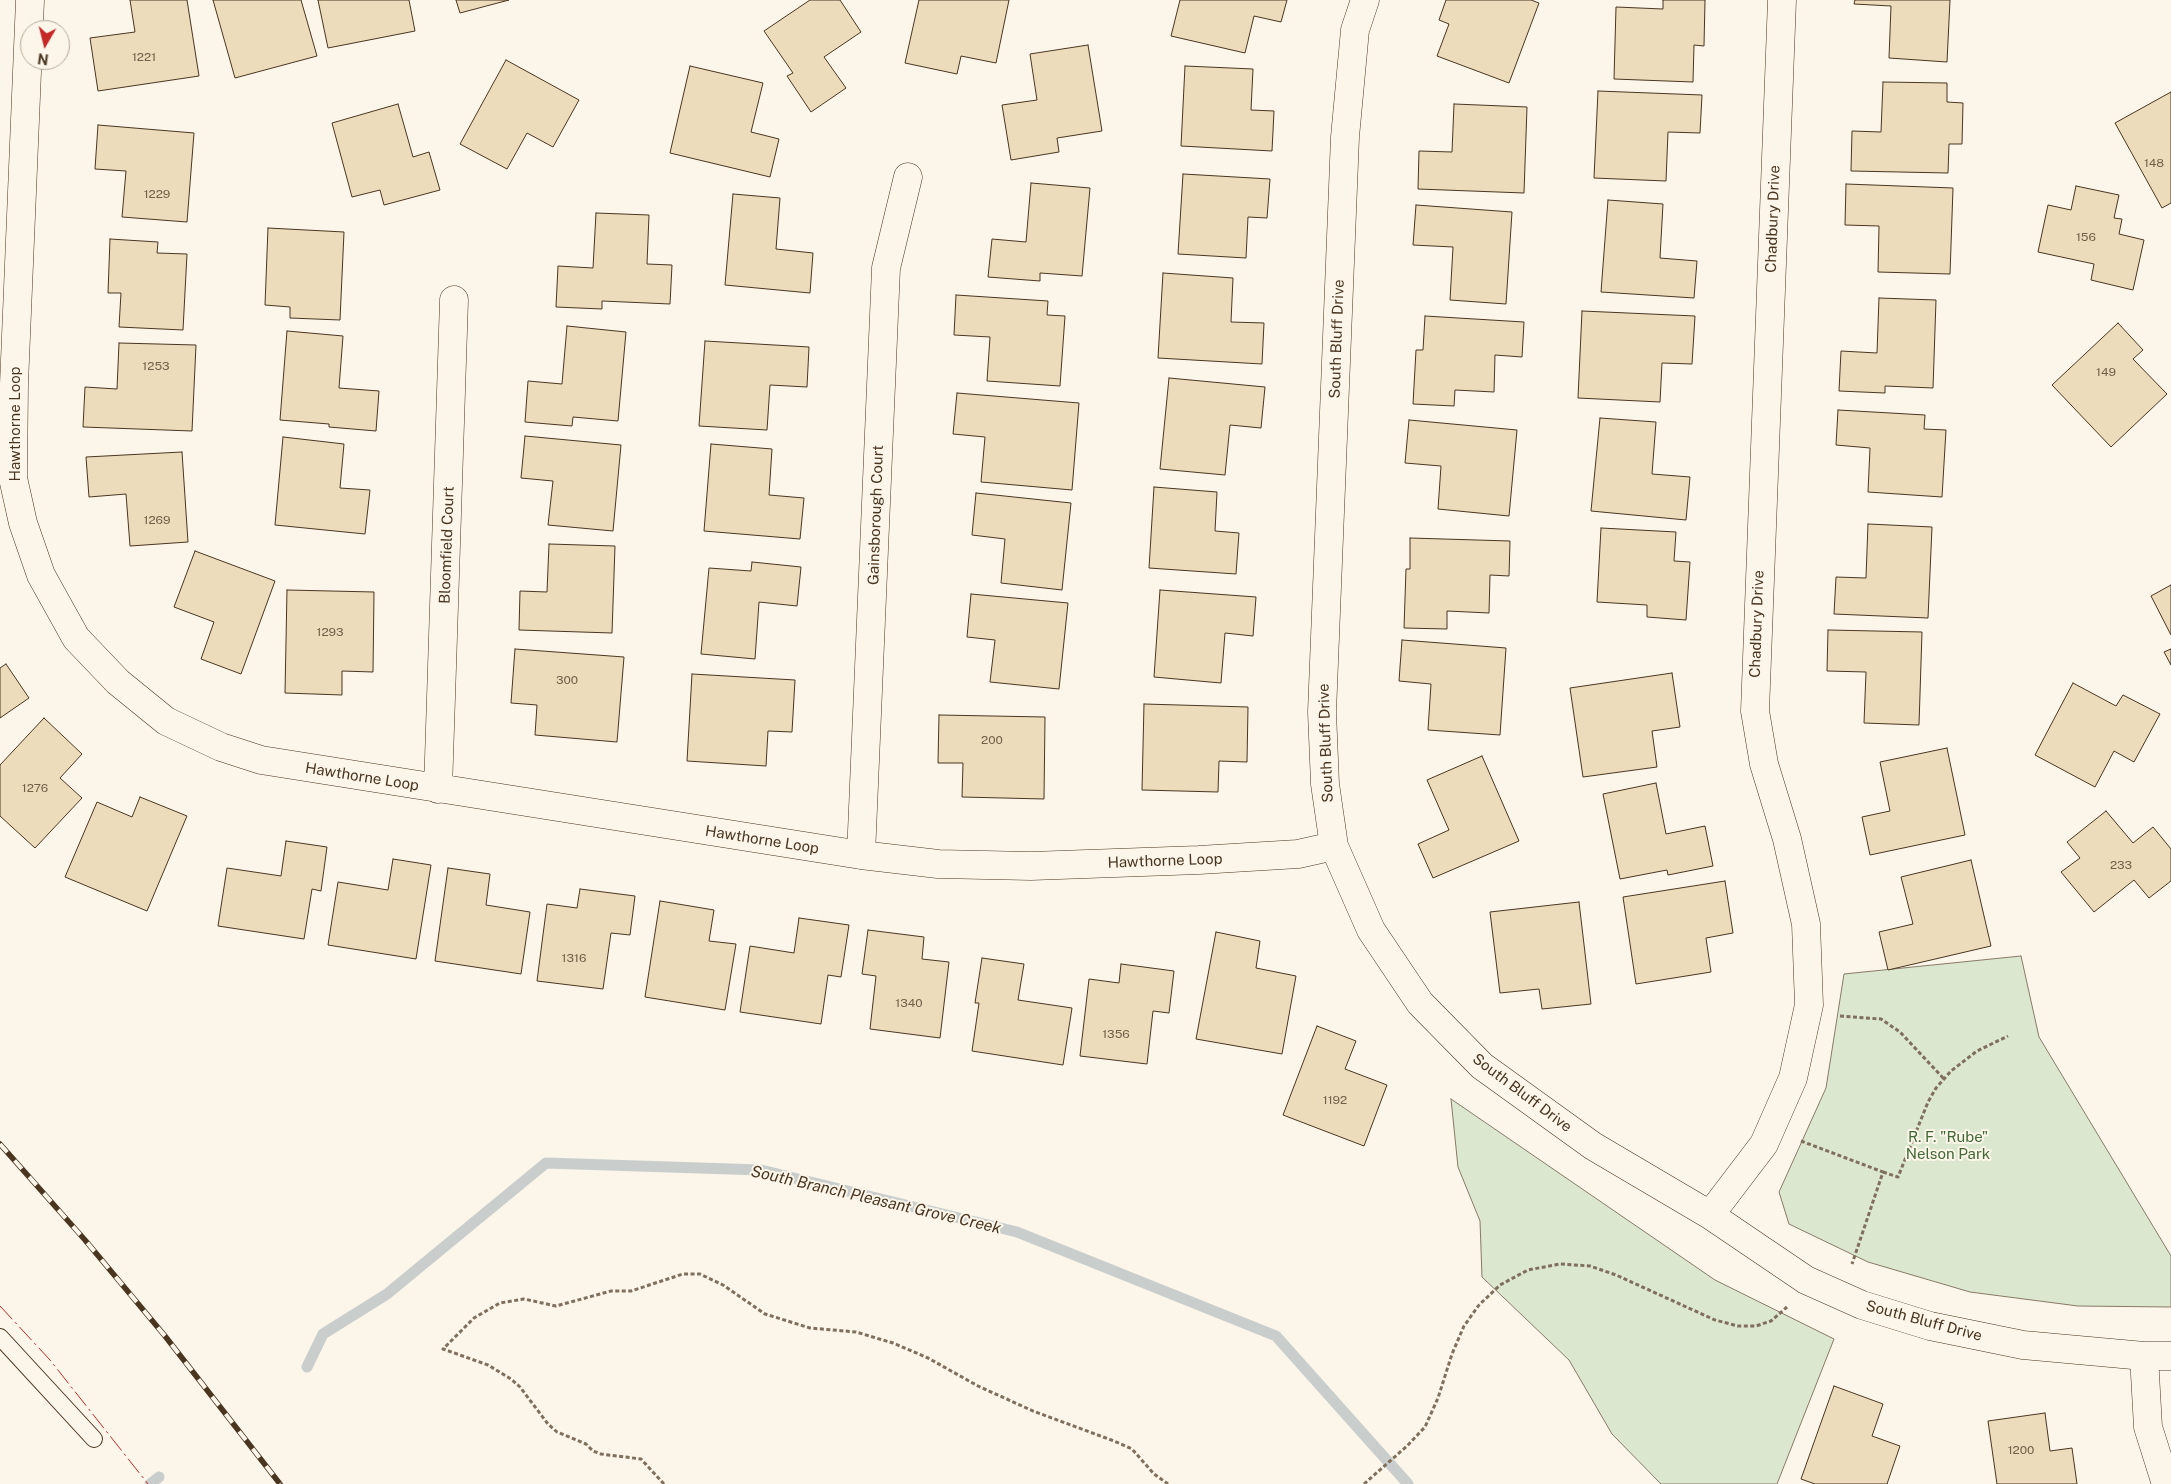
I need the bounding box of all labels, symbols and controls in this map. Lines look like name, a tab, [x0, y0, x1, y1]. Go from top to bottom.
north arrow	[20, 20, 70, 70]
text: N	[37, 50, 50, 68]
house number: 1221	[132, 50, 156, 64]
house number: 148	[2144, 156, 2164, 170]
street label: Chadbury Drive	[1762, 165, 1784, 273]
house number: 1229	[144, 187, 170, 201]
house number: 156	[2076, 230, 2096, 244]
street label: South Bluff Drive	[1326, 279, 1348, 399]
house number: 1253	[142, 359, 170, 373]
house number: 149	[2096, 365, 2116, 379]
street label: Hawthorne Loop	[6, 366, 24, 482]
street label: Gainsborough Court	[865, 445, 887, 585]
street label: Bloomfield Court	[436, 486, 458, 604]
house number: 1269	[144, 513, 170, 527]
street label: Chadbury Drive	[1746, 570, 1768, 678]
house number: 1293	[316, 625, 344, 639]
house number: 300	[556, 673, 578, 687]
street label: South Bluff Drive	[1315, 683, 1337, 803]
house number: 200	[981, 733, 1003, 747]
street label: Hawthorne Loop	[304, 759, 420, 795]
house number: 1276	[22, 781, 48, 795]
street label: Hawthorne Loop	[704, 822, 820, 858]
street label: Hawthorne Loop	[1107, 850, 1223, 872]
house number: 233	[2110, 858, 2132, 872]
house number: 1316	[562, 951, 586, 965]
house number: 1340	[895, 996, 923, 1010]
house number: 1356	[1102, 1027, 1130, 1041]
street label: South Bluff Drive	[1469, 1050, 1575, 1136]
house number: 1192	[1323, 1093, 1347, 1107]
park label: R. F. "Rube" Nelson Park	[1906, 1128, 1990, 1163]
water label: South Branch Pleasant Grove Creek	[749, 1162, 1003, 1238]
street label: South Bluff Drive	[1864, 1297, 1984, 1345]
house number: 1200	[2008, 1443, 2034, 1457]

